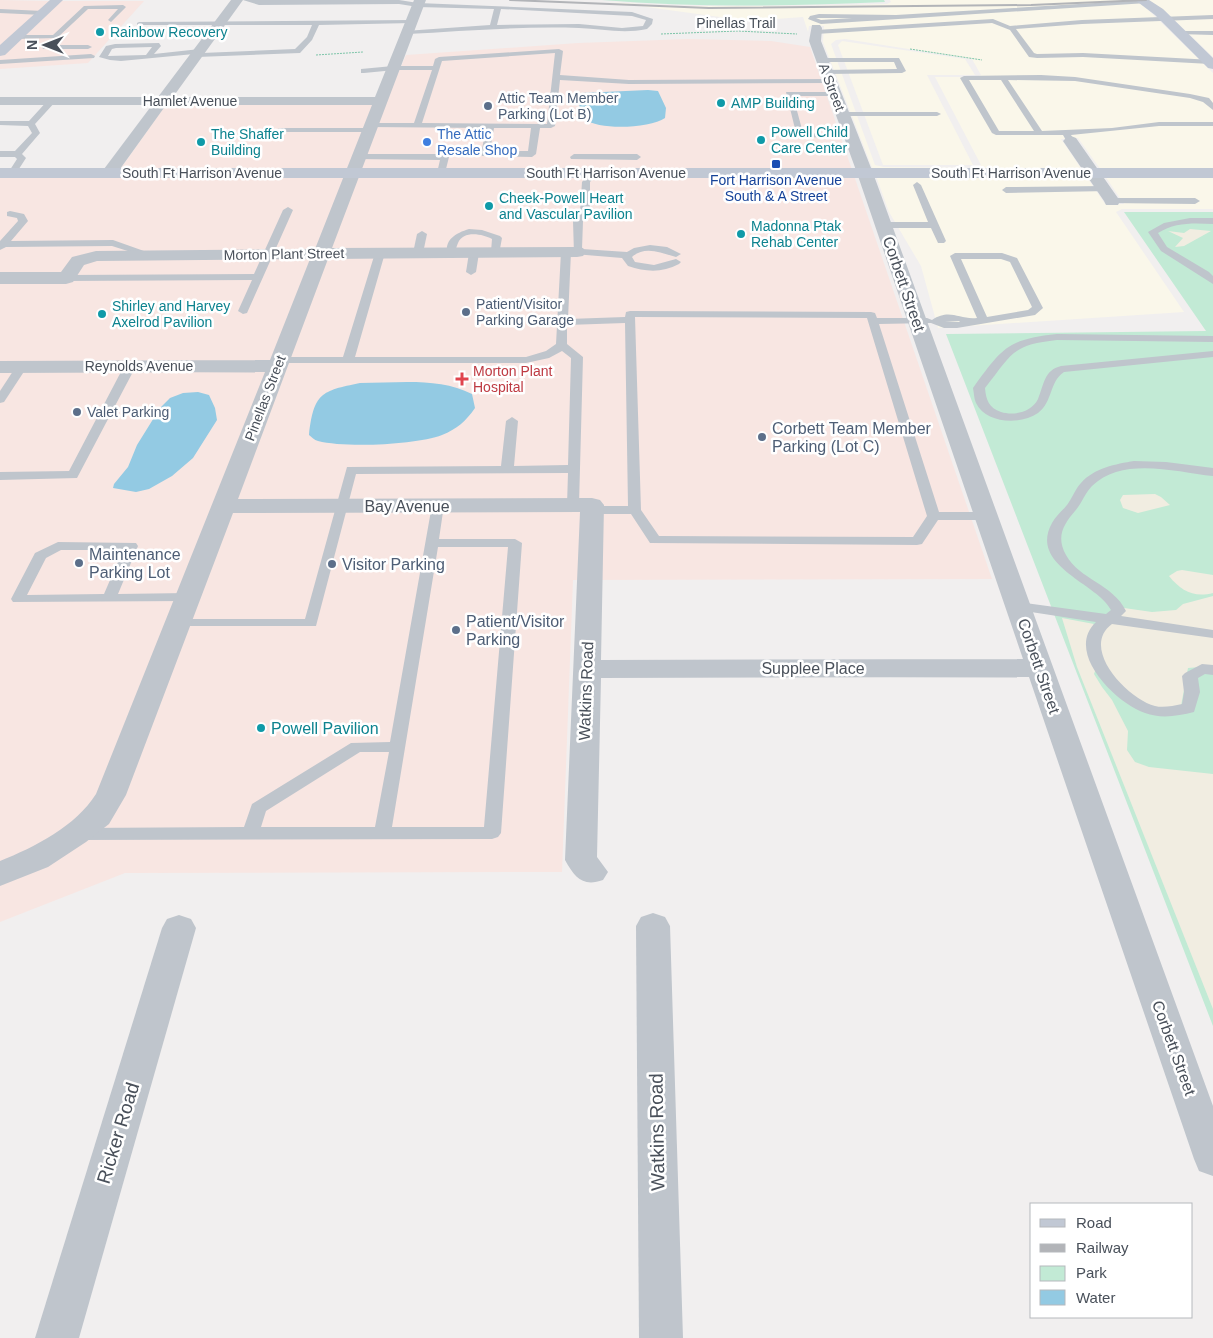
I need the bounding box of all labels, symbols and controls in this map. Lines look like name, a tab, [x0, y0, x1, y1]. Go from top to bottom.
street label: Pinellas Trail	[696, 15, 776, 31]
north arrow	[20, 20, 70, 70]
place label: Rainbow Recovery	[110, 24, 228, 40]
marker: Rainbow Recovery	[94, 26, 106, 38]
text: N	[24, 40, 40, 50]
street label: A Street	[816, 61, 848, 113]
place label: Attic Team Member Parking (Lot B)	[498, 90, 619, 122]
street label: Hamlet Avenue	[143, 93, 238, 109]
place label: AMP Building	[731, 95, 815, 111]
marker: AMP Building	[715, 97, 727, 109]
marker: Attic Team Member Parking (Lot B)	[482, 100, 494, 112]
place label: Powell Child Care Center	[771, 124, 848, 156]
place label: The Shaffer Building	[211, 126, 284, 158]
place label: The Attic Resale Shop	[437, 126, 517, 158]
marker: Powell Child Care Center	[755, 134, 767, 146]
marker: The Shaffer Building	[195, 136, 207, 148]
marker: The Attic Resale Shop	[421, 136, 433, 148]
marker: Fort Harrison Avenue South & A Street	[770, 158, 782, 170]
street label: South Ft Harrison Avenue	[122, 165, 282, 181]
street label: South Ft Harrison Avenue	[526, 165, 686, 181]
street label: South Ft Harrison Avenue	[931, 165, 1091, 181]
place label: Fort Harrison Avenue South & A Street	[710, 172, 842, 204]
place label: Cheek-Powell Heart and Vascular Pavilion	[499, 190, 633, 222]
marker: Cheek-Powell Heart and Vascular Pavilion	[483, 200, 495, 212]
place label: Madonna Ptak Rehab Center	[751, 218, 842, 250]
marker: Madonna Ptak Rehab Center	[735, 228, 747, 240]
street label: Corbett Street	[880, 234, 928, 334]
street label: Morton Plant Street	[224, 245, 345, 263]
place label: Patient/Visitor Parking Garage	[476, 296, 574, 328]
place label: Shirley and Harvey Axelrod Pavilion	[112, 298, 230, 330]
marker: Patient/Visitor Parking Garage	[460, 306, 472, 318]
marker: Shirley and Harvey Axelrod Pavilion	[96, 308, 108, 320]
street label: Pinellas Street	[241, 353, 289, 443]
street label: Reynolds Avenue	[85, 358, 194, 374]
place label: Morton Plant Hospital	[473, 363, 552, 395]
marker: Morton Plant Hospital	[455, 372, 469, 386]
place label: Valet Parking	[87, 404, 169, 420]
marker: Valet Parking	[71, 406, 83, 418]
place label: Corbett Team Member Parking (Lot C)	[772, 420, 932, 455]
marker: Corbett Team Member Parking (Lot C)	[756, 431, 768, 443]
street label: Bay Avenue	[364, 498, 450, 515]
place label: Maintenance Parking Lot	[89, 546, 181, 581]
place label: Visitor Parking	[342, 556, 445, 573]
marker: Maintenance Parking Lot	[73, 557, 85, 569]
marker: Visitor Parking	[326, 558, 338, 570]
place label: Patient/Visitor Parking	[466, 613, 565, 648]
street label: Corbett Street	[1015, 616, 1063, 716]
marker: Patient/Visitor Parking	[450, 624, 462, 636]
street label: Watkins Road	[576, 641, 596, 741]
street label: Supplee Place	[761, 660, 865, 677]
place label: Powell Pavilion	[271, 720, 379, 737]
marker: Powell Pavilion	[255, 722, 267, 734]
street label: Corbett Street	[1149, 998, 1199, 1098]
street label: Watkins Road	[645, 1073, 669, 1191]
street label: Ricker Road	[93, 1080, 143, 1186]
legend	[1030, 1203, 1193, 1318]
text: Road	[1076, 1214, 1112, 1231]
text: Railway	[1076, 1239, 1129, 1256]
text: Park	[1076, 1264, 1107, 1281]
text: Water	[1076, 1289, 1115, 1306]

